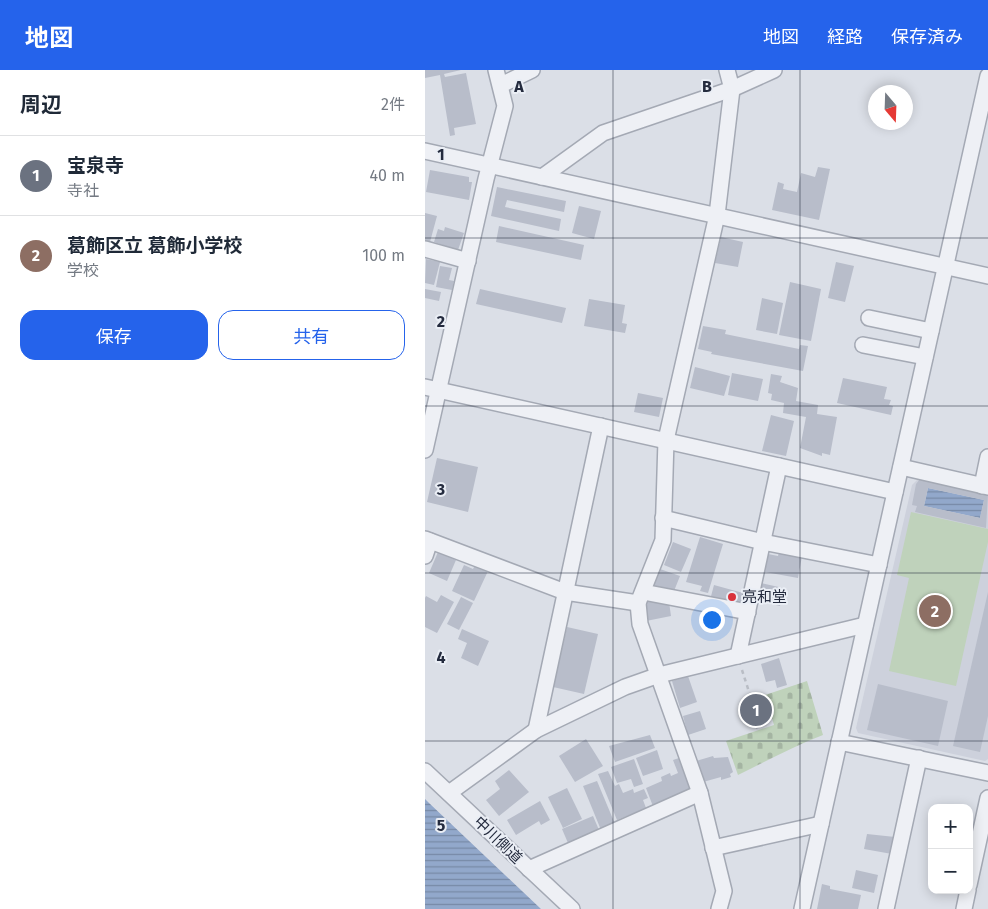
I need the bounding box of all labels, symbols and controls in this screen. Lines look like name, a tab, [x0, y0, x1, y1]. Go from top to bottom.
text: 地図	[25, 24, 73, 52]
text: 地図	[763, 26, 799, 48]
text: 経路	[827, 26, 863, 48]
text: 保存済み	[891, 26, 963, 48]
text: A	[513, 77, 524, 96]
text: B	[702, 77, 712, 96]
north arrow	[868, 85, 913, 130]
text: 周辺	[20, 92, 62, 118]
text: 2件	[381, 95, 405, 114]
text: 1	[437, 145, 445, 164]
text: 宝泉寺	[67, 154, 124, 177]
text: 1	[32, 166, 40, 185]
text: 40 m	[370, 166, 405, 185]
text: 寺社	[67, 181, 99, 200]
text: 葛飾区立 葛飾小学校	[67, 234, 243, 257]
text: 2	[32, 246, 40, 265]
text: 100 m	[362, 246, 405, 265]
text: 学校	[67, 261, 99, 280]
button: 保存	[20, 310, 208, 360]
button: 共有	[218, 310, 405, 360]
text: 2	[437, 312, 445, 331]
text: 3	[436, 480, 445, 499]
place label: 亮和堂	[742, 588, 787, 606]
marker: 亮和堂	[726, 591, 738, 603]
pin: 2	[919, 592, 951, 630]
your location	[699, 607, 725, 633]
text: 4	[436, 648, 446, 667]
pin: 1	[740, 691, 772, 729]
map controls	[928, 804, 973, 894]
button: +	[928, 804, 973, 849]
street label: 中川側道	[470, 813, 526, 867]
text: 5	[437, 816, 446, 835]
button: −	[928, 849, 973, 894]

